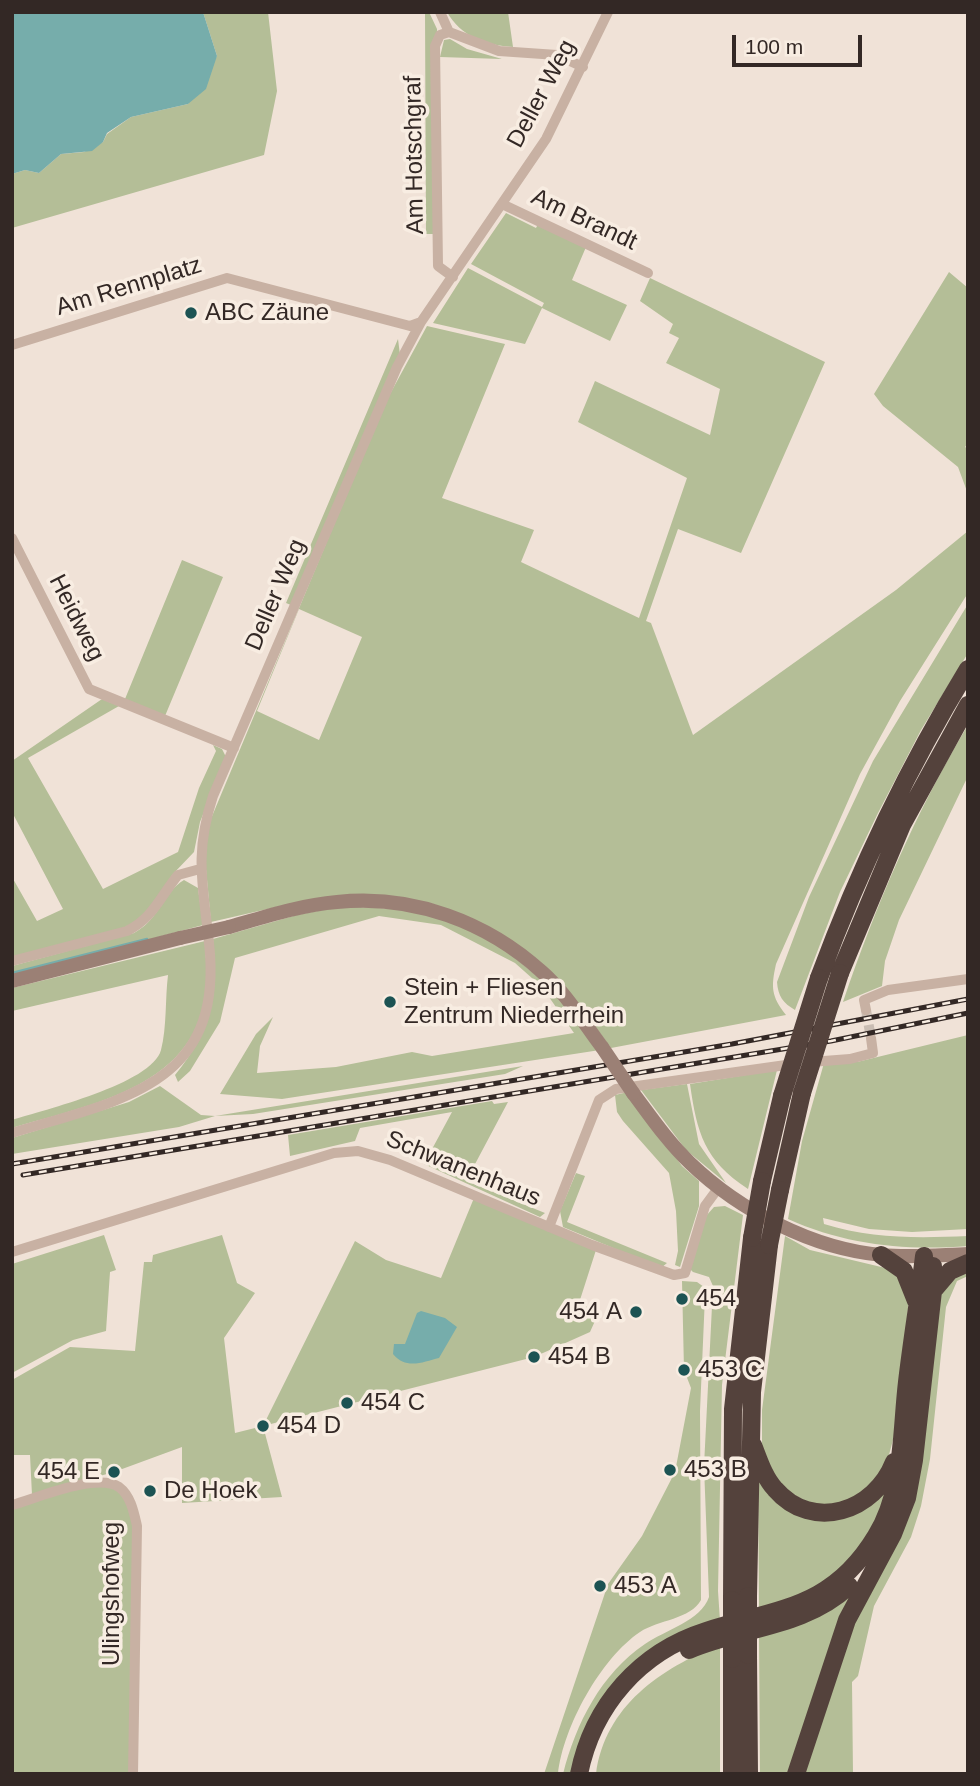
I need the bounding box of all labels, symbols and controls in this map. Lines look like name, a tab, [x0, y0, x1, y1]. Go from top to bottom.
scale bar	[735, 21, 864, 65]
street label: Deller Weg	[502, 35, 582, 153]
text: 100 m	[745, 35, 803, 58]
street label: Am Hotschgraf	[399, 75, 431, 235]
street label: Am Brandt	[527, 183, 641, 257]
street label: Am Rennplatz	[53, 251, 205, 323]
place label: ABC Zäune	[205, 299, 329, 327]
marker: ABC Zäune	[183, 305, 199, 321]
street label: Deller Weg	[240, 535, 312, 655]
street label: Heidweg	[42, 570, 110, 666]
place label: Stein + Fliesen Zentrum Niederrhein	[404, 974, 624, 1030]
marker: Stein + Fliesen Zentrum Niederrhein	[382, 994, 398, 1010]
street label: Schwanenhaus	[382, 1125, 544, 1213]
place label: 454	[696, 1285, 736, 1313]
marker: 454	[674, 1291, 690, 1307]
place label: 454 A	[559, 1298, 622, 1326]
marker: 454 A	[628, 1304, 644, 1320]
place label: 454 B	[548, 1343, 611, 1371]
marker: 454 B	[526, 1349, 542, 1365]
place label: 453 C	[698, 1356, 762, 1384]
marker: 453 C	[676, 1362, 692, 1378]
place label: 454 C	[361, 1389, 425, 1417]
marker: 454 C	[339, 1395, 355, 1411]
place label: 454 D	[277, 1412, 341, 1440]
marker: 454 D	[255, 1418, 271, 1434]
place label: 453 B	[684, 1456, 747, 1484]
place label: 454 E	[37, 1458, 100, 1486]
marker: 453 B	[662, 1462, 678, 1478]
marker: 454 E	[106, 1464, 122, 1480]
place label: De Hoek	[164, 1477, 257, 1505]
marker: De Hoek	[142, 1483, 158, 1499]
street label: Ulingshofweg	[98, 1522, 126, 1666]
place label: 453 A	[614, 1572, 677, 1600]
marker: 453 A	[592, 1578, 608, 1594]

